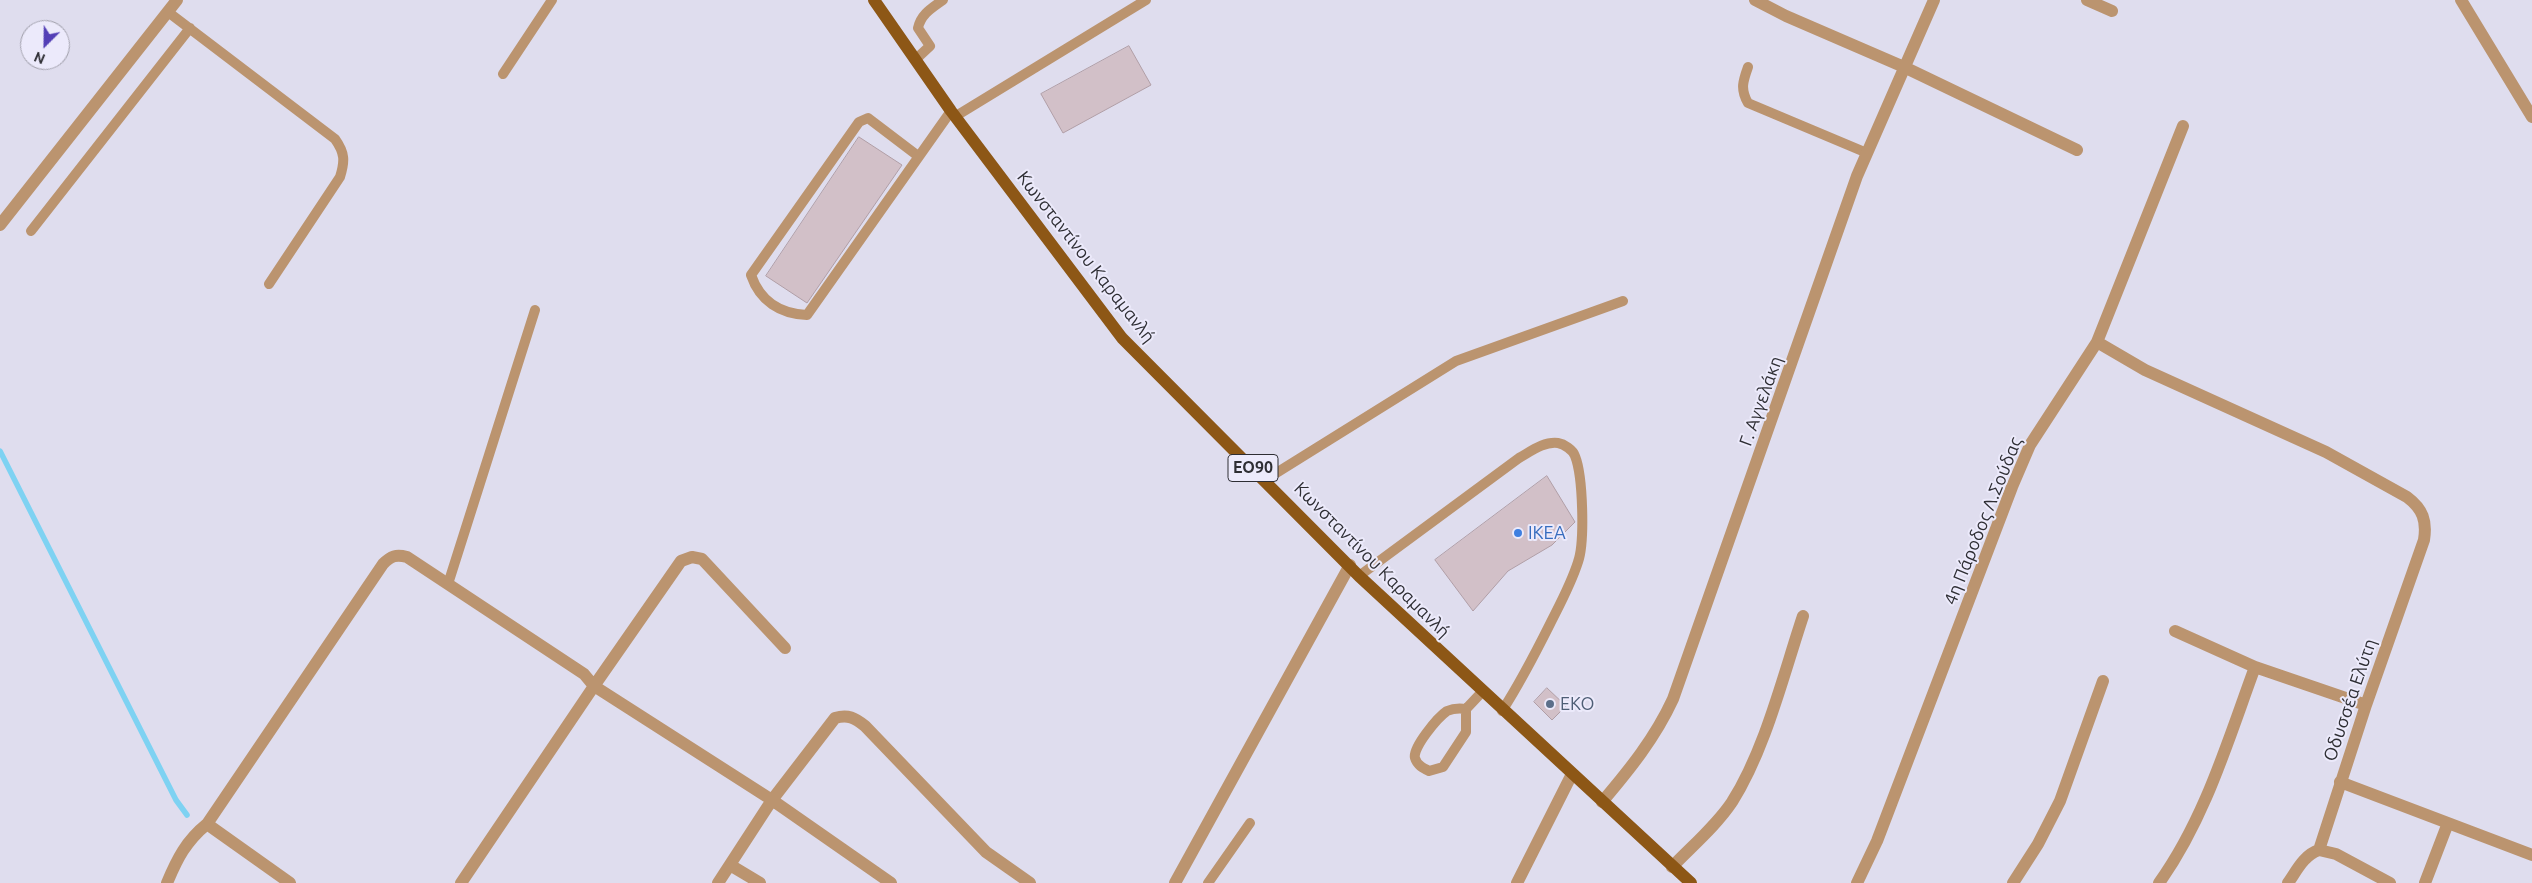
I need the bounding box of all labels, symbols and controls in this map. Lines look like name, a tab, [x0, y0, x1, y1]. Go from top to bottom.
north arrow	[20, 20, 70, 70]
text: N	[32, 48, 47, 67]
street label: Κωνσταντίνου Καραμανλή	[1012, 167, 1160, 347]
street label: Γ. Αγγελάκη	[1735, 353, 1787, 449]
street label: 4η Πάροδος Λ.Σούδας	[1939, 434, 2027, 608]
road number: ΕΟ90	[1228, 454, 1278, 482]
street label: Κωνσταντίνου Καραμανλή	[1290, 478, 1454, 642]
place label: IKEA	[1528, 522, 1566, 544]
marker: IKEA	[1512, 527, 1524, 539]
street label: Οδυσσέα Ελύτη	[2319, 636, 2381, 764]
place label: EKO	[1560, 693, 1595, 715]
marker: EKO	[1544, 698, 1556, 710]

